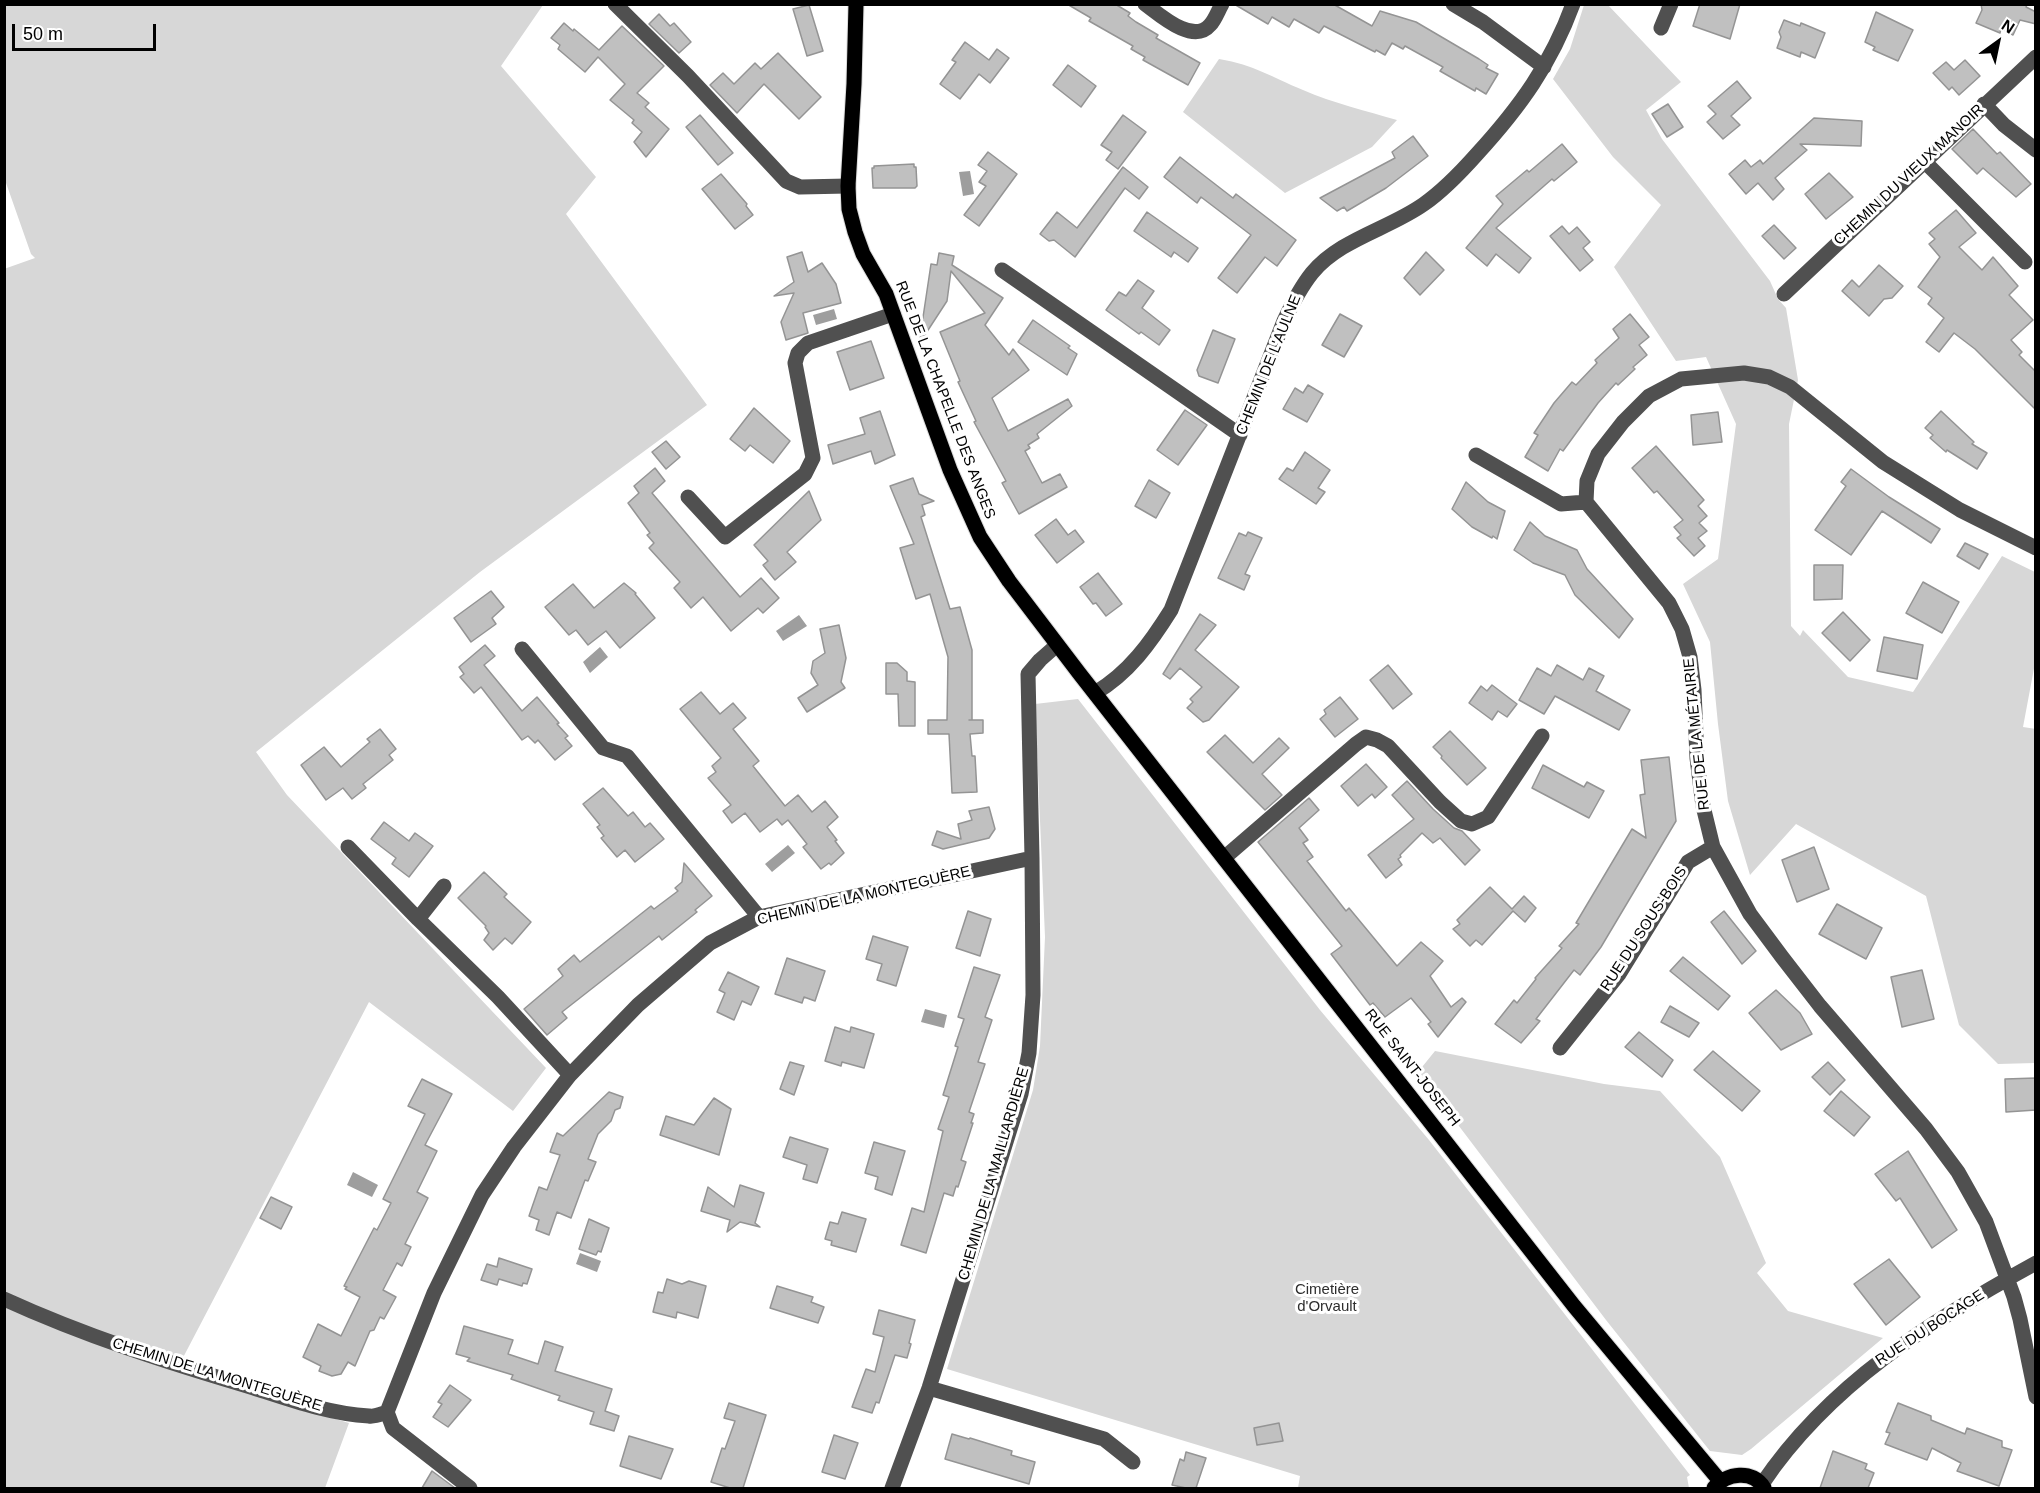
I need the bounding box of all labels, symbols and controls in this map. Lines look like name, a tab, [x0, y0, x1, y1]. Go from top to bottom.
scale bar	[15, 12, 159, 50]
north arrow	[1968, 12, 2028, 72]
text: N	[1999, 16, 2018, 37]
text: 50 m	[23, 24, 63, 44]
street label: CHEMIN DU VIEUX MANOIR	[1830, 101, 1988, 249]
street label: RUE DE LA CHAPELLE DES ANGES	[891, 278, 999, 522]
street label: CHEMIN DE L'AULNE	[1233, 292, 1305, 438]
street label: RUE DE LA MÉTAIRIE	[1680, 657, 1714, 811]
street label: CHEMIN DE LA MONTEGUÈRE	[756, 863, 972, 929]
street label: RUE DU SOUS-BOIS	[1597, 863, 1691, 995]
street label: RUE SAINT-JOSEPH	[1361, 1006, 1463, 1130]
street label: CHEMIN DE LA MAILLARDIÈRE	[955, 1065, 1033, 1283]
park label: Cimetière d'Orvault	[1295, 1281, 1359, 1316]
street label: RUE DU BOCAGE	[1872, 1286, 1988, 1370]
street label: CHEMIN DE LA MONTEGUÈRE	[110, 1334, 324, 1416]

